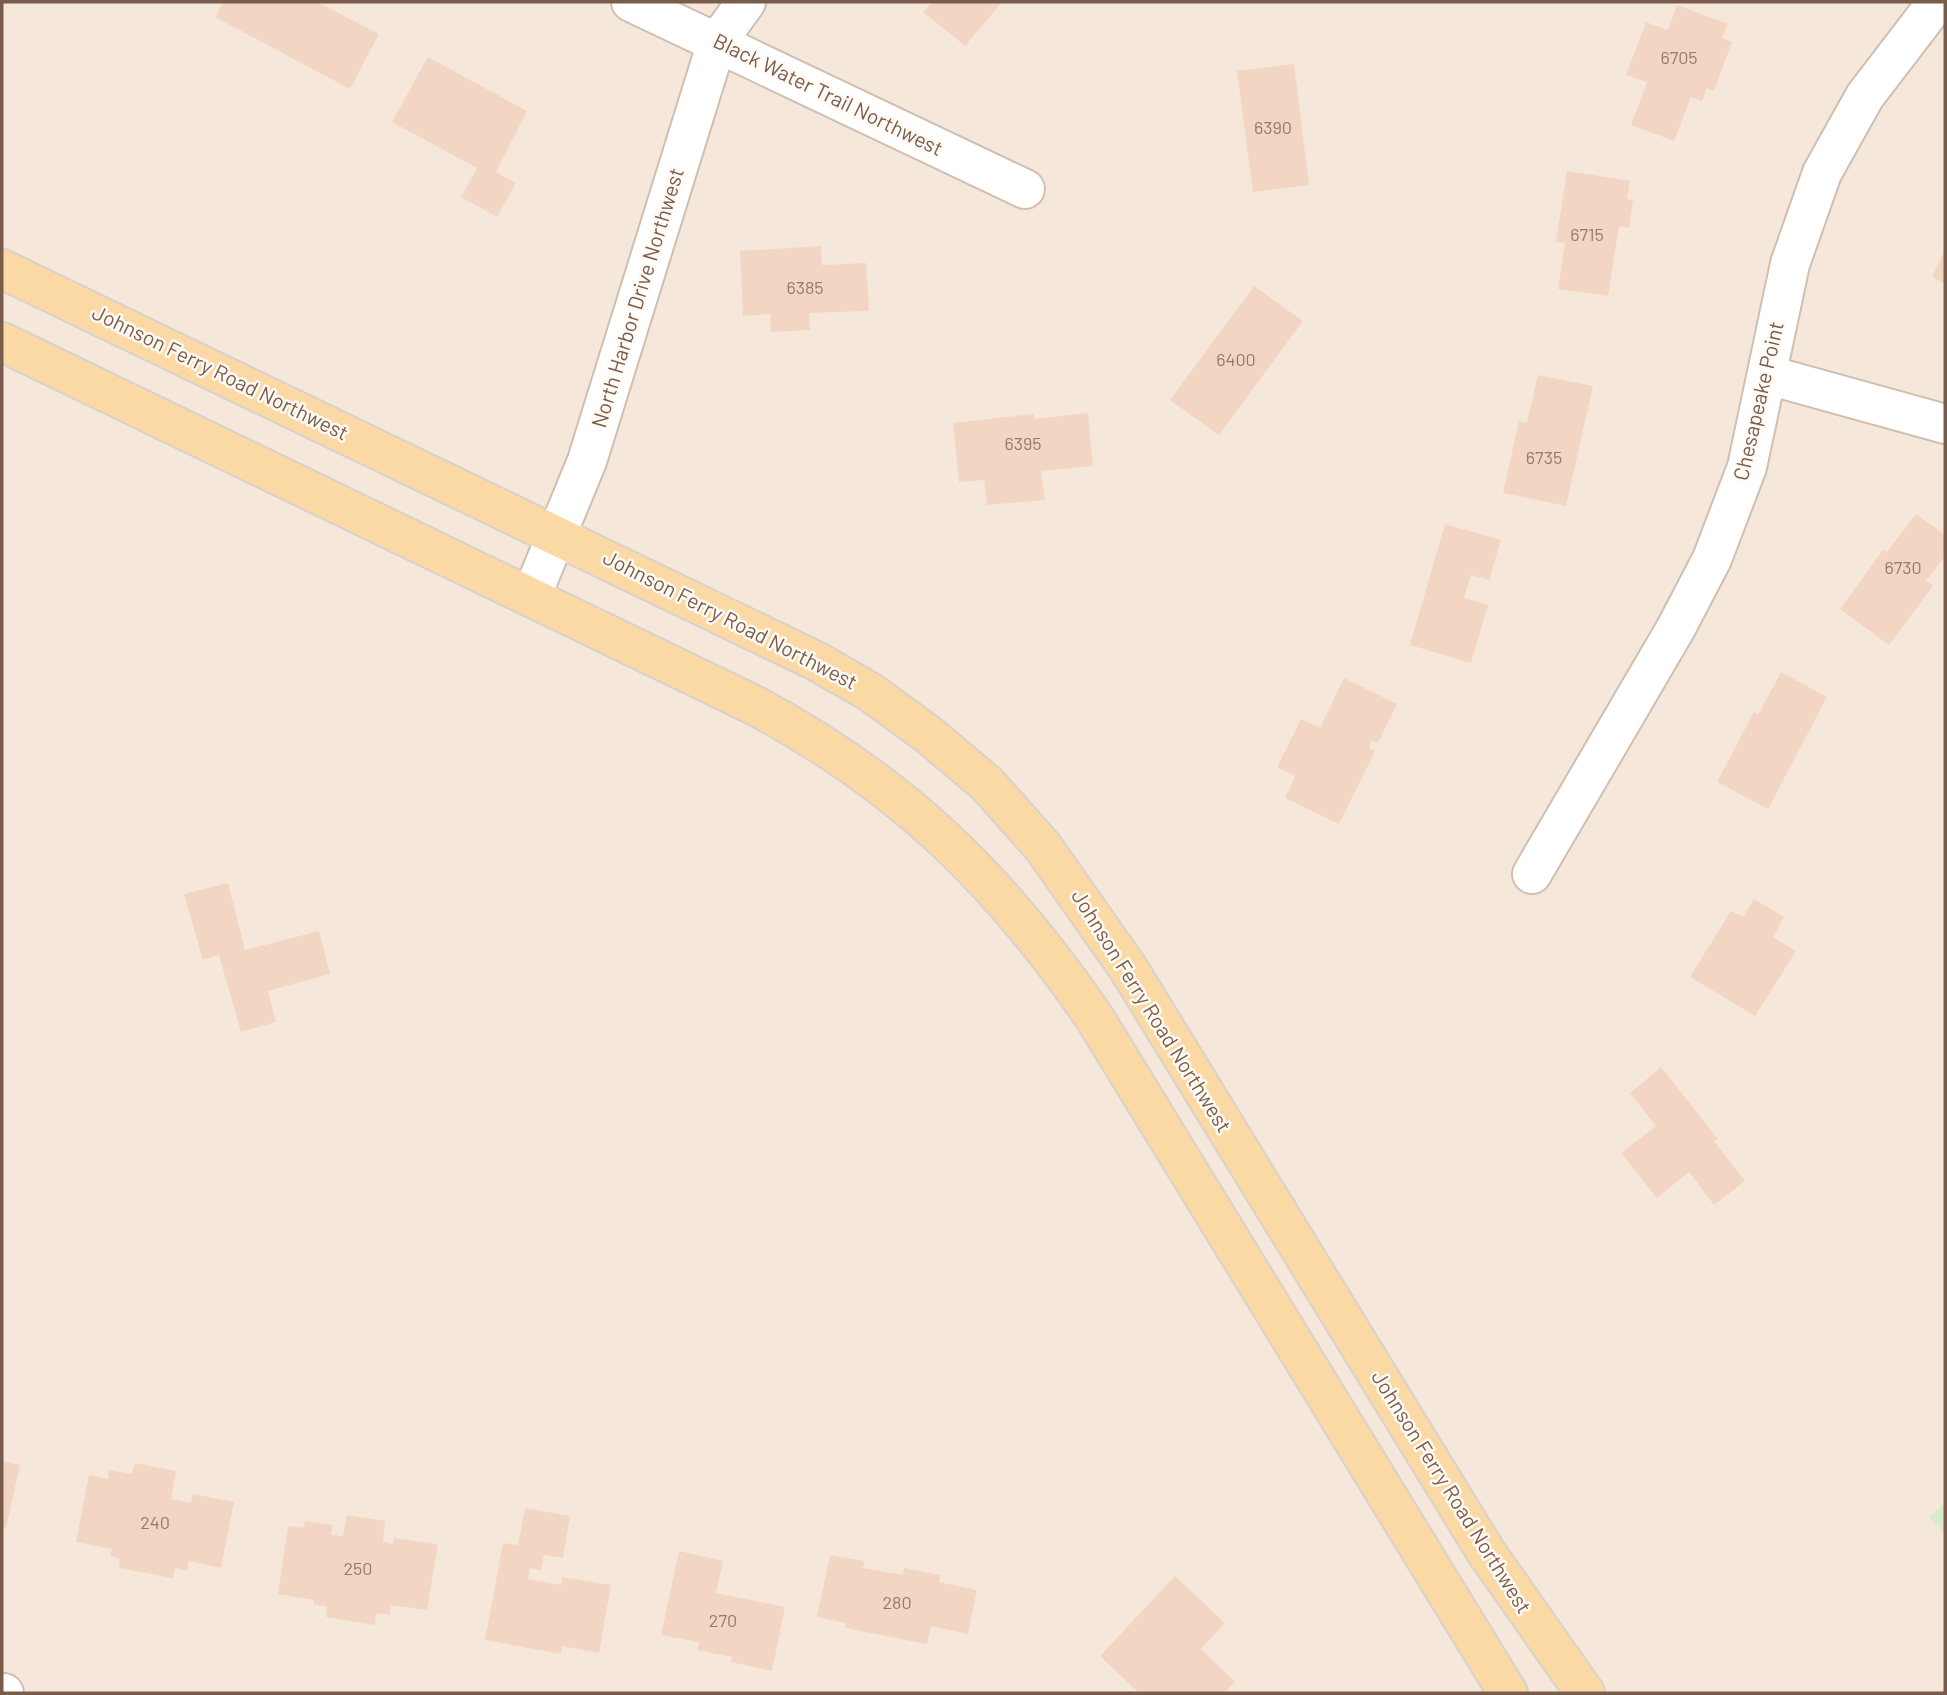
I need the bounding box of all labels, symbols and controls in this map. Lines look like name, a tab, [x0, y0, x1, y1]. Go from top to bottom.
street label: Black Water Trail Northwest	[710, 27, 947, 160]
house number: 6705	[1660, 46, 1698, 68]
house number: 6390	[1254, 116, 1292, 138]
street label: North Harbor Drive Northwest	[585, 165, 688, 430]
house number: 6715	[1570, 223, 1604, 245]
house number: 6385	[786, 276, 824, 298]
street label: Johnson Ferry Road Northwest	[89, 299, 353, 445]
street label: Chesapeake Point	[1727, 319, 1788, 483]
house number: 6400	[1216, 348, 1256, 370]
house number: 6395	[1004, 432, 1042, 454]
house number: 6735	[1526, 446, 1562, 468]
street label: Johnson Ferry Road Northwest	[599, 544, 862, 694]
house number: 6730	[1884, 556, 1922, 578]
street label: Johnson Ferry Road Northwest	[1067, 884, 1238, 1136]
street label: Johnson Ferry Road Northwest	[1367, 1365, 1538, 1617]
house number: 240	[140, 1511, 170, 1533]
house number: 250	[343, 1557, 373, 1579]
house number: 280	[882, 1591, 912, 1613]
house number: 270	[709, 1609, 737, 1631]

